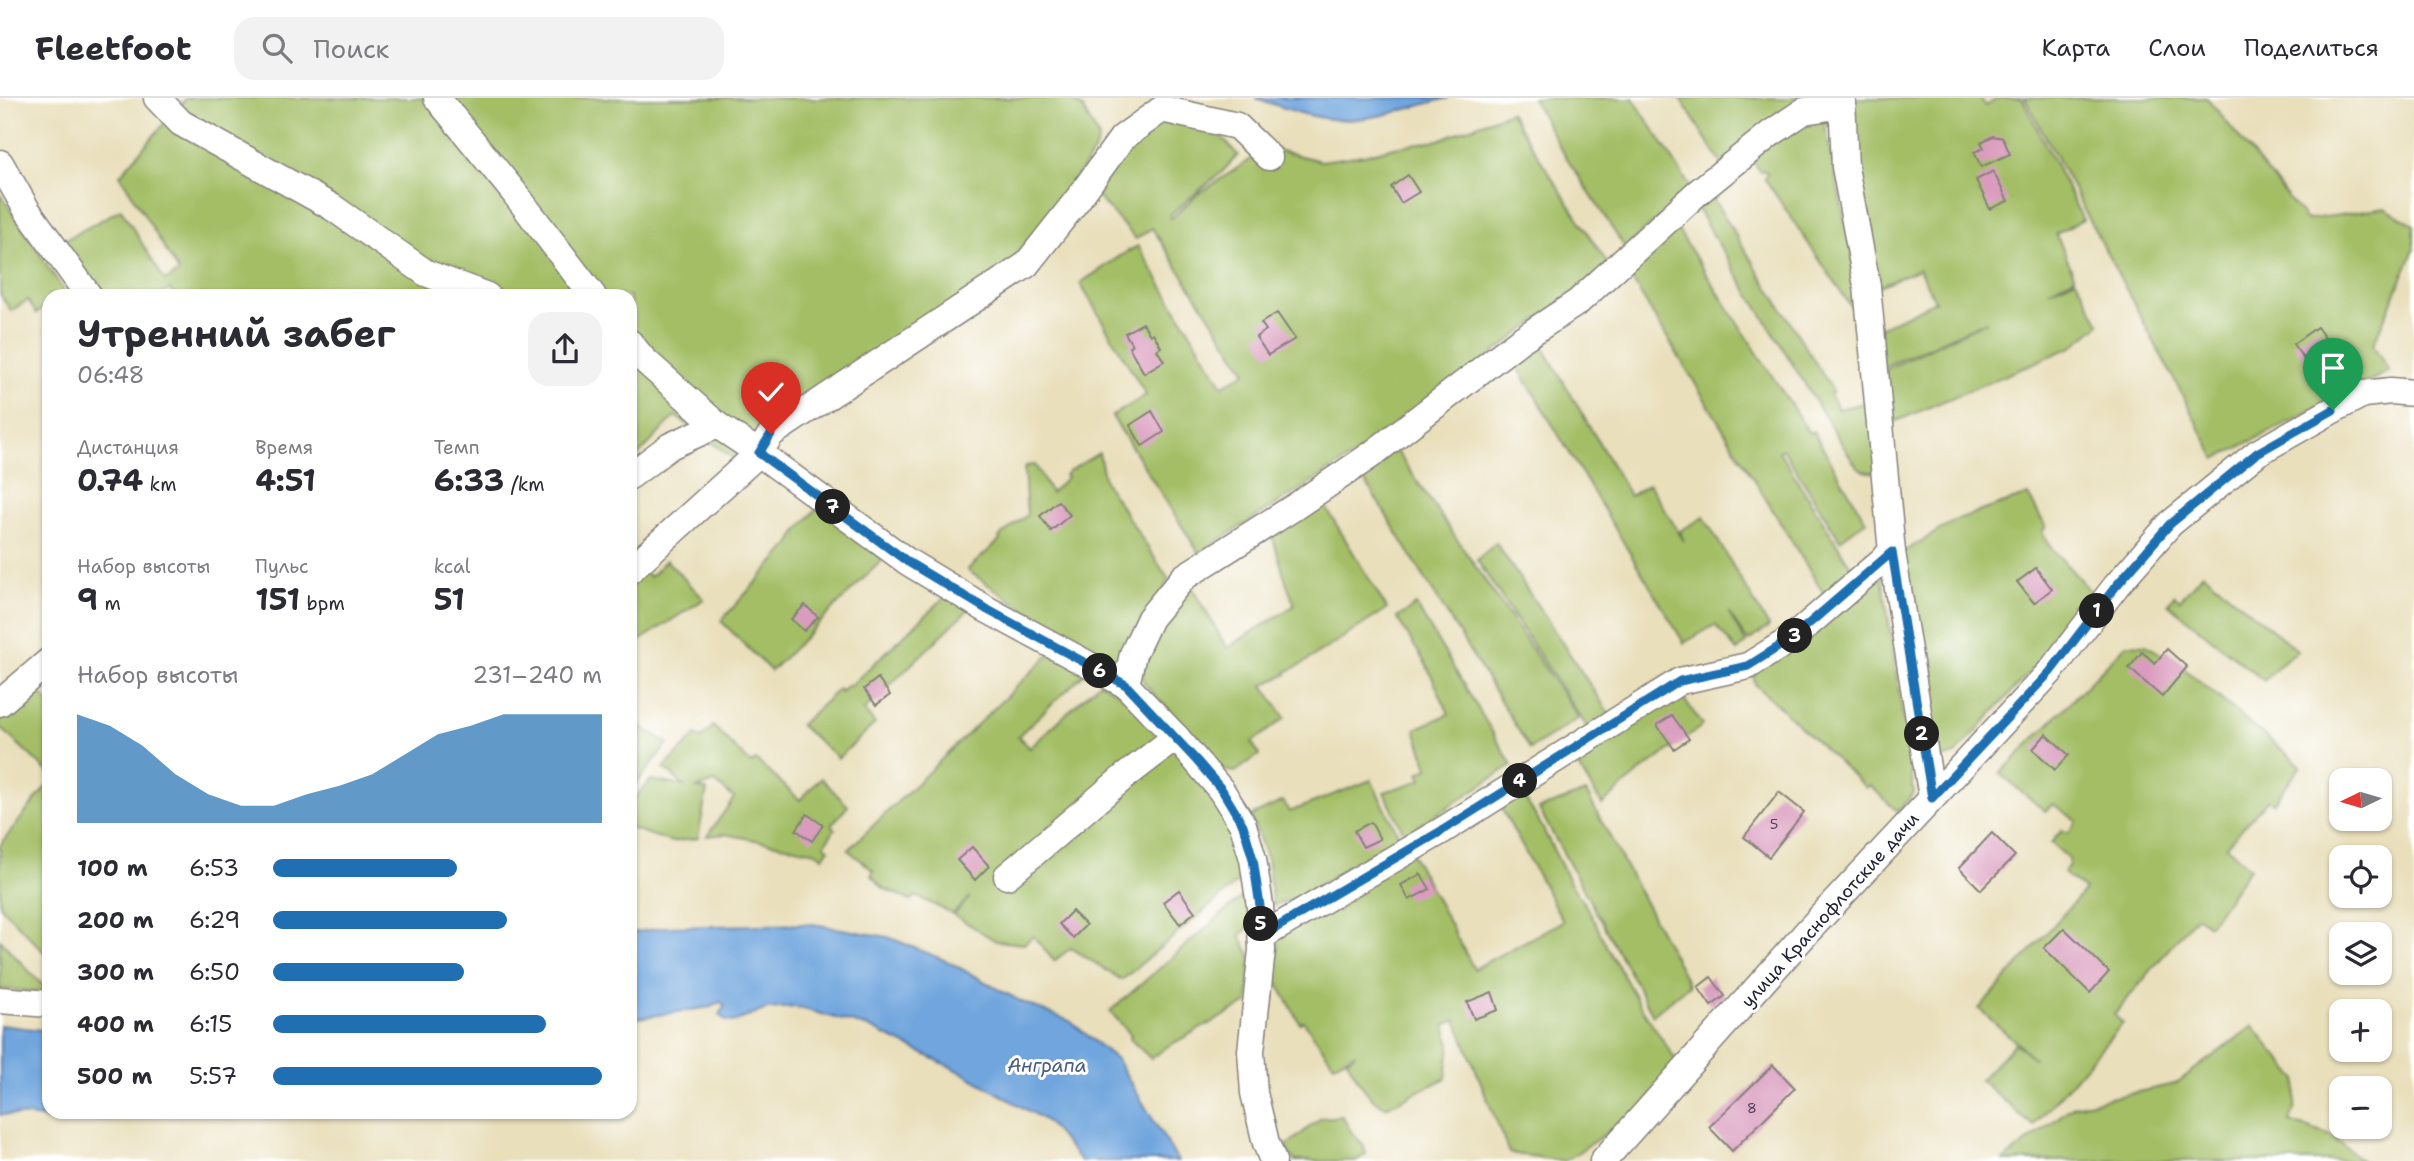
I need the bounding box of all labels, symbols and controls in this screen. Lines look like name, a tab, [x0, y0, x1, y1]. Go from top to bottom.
search box	[234, 17, 724, 80]
text: Fleetfoot	[35, 26, 192, 71]
icon: search	[258, 29, 296, 67]
text: Поиск	[314, 31, 389, 66]
text: Карта	[2042, 32, 2110, 64]
text: Слои	[2148, 32, 2206, 64]
text: Поделиться	[2244, 32, 2379, 64]
text: Утренний забег	[77, 308, 395, 359]
button: share	[528, 312, 602, 386]
pin	[2303, 338, 2363, 410]
icon: arrive	[2314, 349, 2352, 387]
text: 06:48	[77, 360, 145, 390]
pin	[741, 362, 801, 434]
icon: check	[752, 373, 790, 411]
text: Дистанция	[77, 435, 179, 460]
text: Время	[255, 435, 313, 460]
text: Темп	[434, 435, 480, 460]
text: 0.74	[77, 460, 143, 501]
text: 4:51	[255, 460, 316, 501]
text: 6:33	[434, 460, 504, 501]
text: km	[143, 472, 177, 497]
text: /km	[504, 472, 545, 497]
pin: 7	[816, 490, 850, 524]
text: 7	[826, 494, 839, 519]
text: Набор высоты	[77, 554, 210, 579]
text: Пульс	[255, 554, 309, 579]
text: kcal	[434, 554, 471, 579]
text: 9	[77, 579, 98, 620]
text: 151	[255, 579, 300, 620]
text: 51	[434, 579, 465, 620]
text: m	[98, 591, 121, 616]
text: bpm	[300, 591, 345, 616]
pin: 1	[2080, 594, 2114, 628]
text: 1	[2092, 598, 2101, 623]
pin: 3	[1778, 618, 1812, 654]
text: 3	[1788, 623, 1801, 648]
pin: 6	[1082, 654, 1118, 688]
text: 6	[1093, 658, 1106, 683]
text: Набор высоты	[77, 660, 238, 690]
text: 231–240 m	[472, 660, 602, 690]
pin: 2	[1904, 716, 1940, 752]
text: 2	[1915, 721, 1928, 746]
pin: 4	[1502, 764, 1538, 798]
text: 4	[1513, 768, 1526, 793]
north arrow	[2329, 768, 2392, 831]
map controls	[2329, 768, 2392, 1139]
street label: улица Краснофлотские дачи	[1736, 807, 1924, 1013]
house number: 5	[1770, 815, 1778, 833]
button: locate	[2329, 845, 2392, 908]
text: 100 m	[77, 853, 148, 883]
text: 6:53	[189, 853, 239, 883]
text: 200 m	[77, 905, 154, 935]
text: 6:29	[189, 905, 240, 935]
pin: 5	[1244, 906, 1278, 942]
text: 5	[1255, 911, 1266, 936]
button: layers	[2329, 922, 2392, 985]
text: 300 m	[77, 957, 154, 987]
text: 6:50	[189, 957, 240, 987]
button: +	[2329, 999, 2392, 1062]
text: 400 m	[77, 1009, 154, 1039]
text: 6:15	[189, 1009, 232, 1039]
water label: Анграпа	[1008, 1053, 1086, 1078]
text: 500 m	[77, 1061, 152, 1091]
text: 5:57	[189, 1061, 237, 1091]
button: −	[2329, 1076, 2392, 1139]
house number: 8	[1747, 1099, 1757, 1117]

